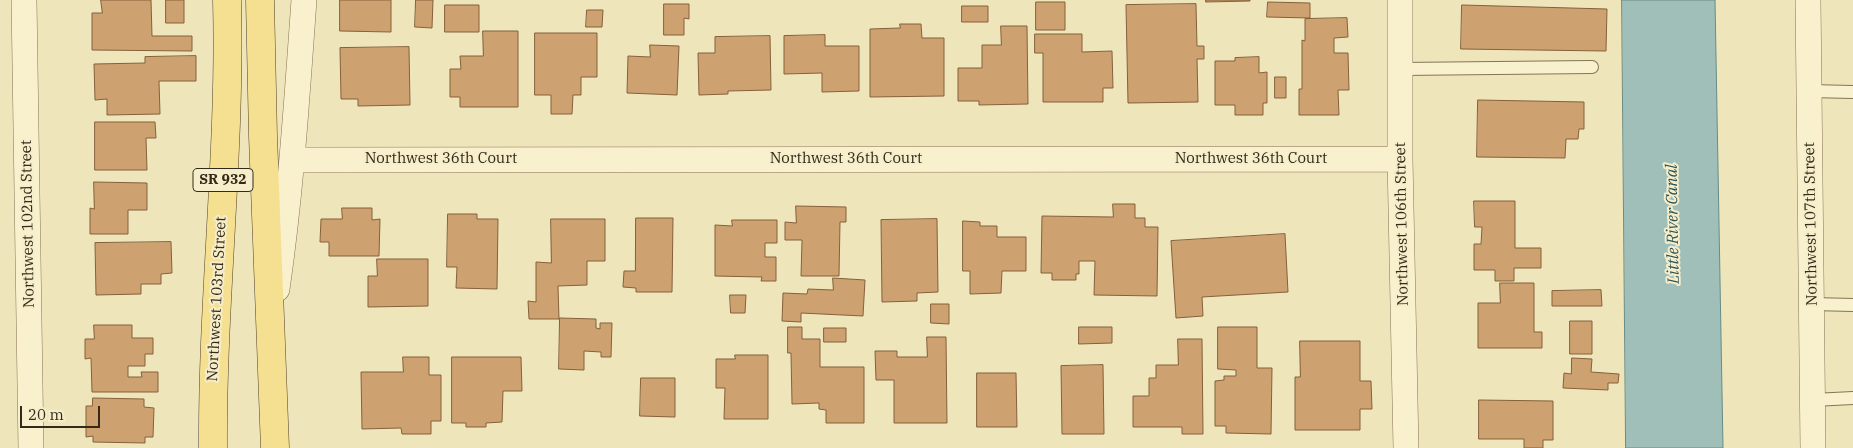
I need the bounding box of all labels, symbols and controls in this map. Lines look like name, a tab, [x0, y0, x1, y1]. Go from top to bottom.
street label: Northwest 102nd Street	[18, 140, 38, 308]
street label: Northwest 106th Street	[1392, 142, 1412, 306]
street label: Northwest 107th Street	[1801, 142, 1821, 306]
street label: Northwest 36th Court	[365, 150, 517, 168]
street label: Northwest 36th Court	[770, 150, 922, 168]
street label: Northwest 36th Court	[1175, 150, 1327, 168]
water label: Little River Canal	[1662, 164, 1684, 284]
road number: SR 932	[193, 168, 253, 192]
street label: Northwest 103rd Street	[204, 216, 230, 382]
scale bar	[22, 396, 102, 428]
text: 20 m	[28, 405, 64, 424]

